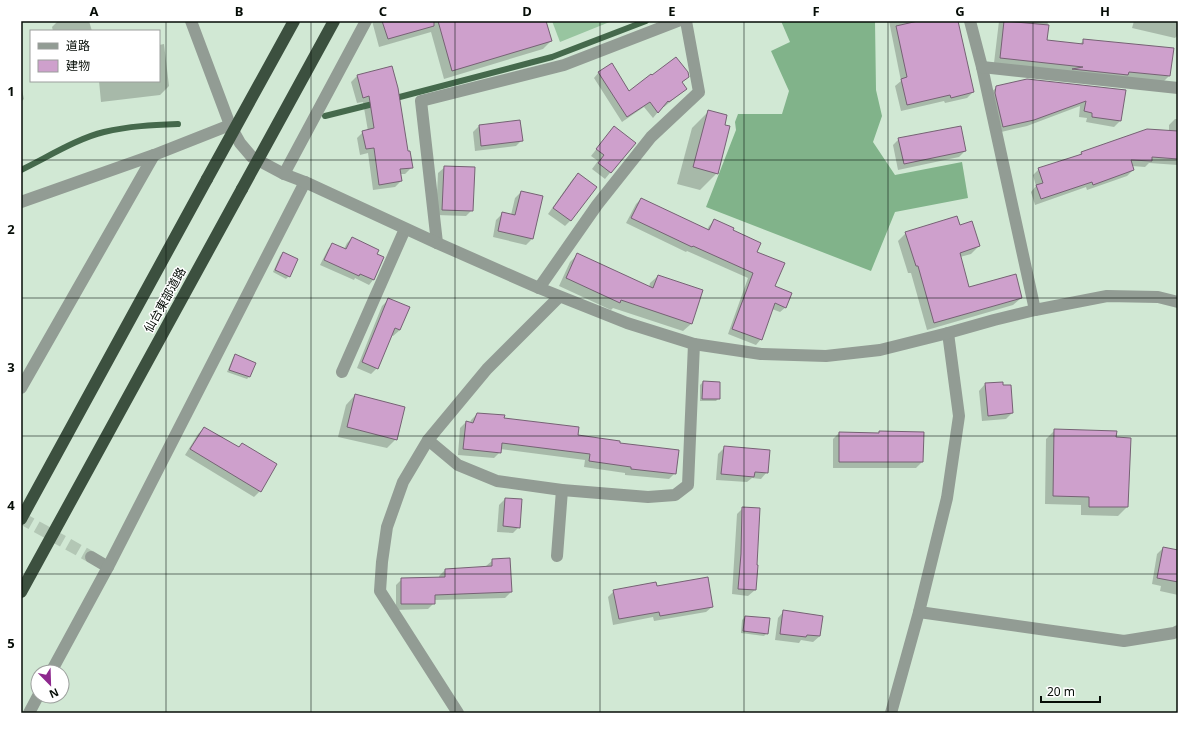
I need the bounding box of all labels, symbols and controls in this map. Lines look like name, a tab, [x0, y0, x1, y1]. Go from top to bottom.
text: A	[90, 2, 99, 20]
text: B	[235, 2, 243, 20]
text: C	[379, 2, 387, 20]
text: D	[522, 2, 532, 20]
text: E	[668, 2, 676, 20]
text: F	[812, 2, 820, 20]
text: G	[955, 2, 965, 20]
text: H	[1100, 2, 1110, 20]
legend	[30, 30, 160, 82]
text: 道路	[66, 37, 90, 54]
text: 建物	[66, 57, 90, 74]
text: 1	[7, 82, 15, 100]
text: 2	[7, 220, 15, 238]
street label: 仙台東部道路	[140, 264, 189, 335]
text: 3	[7, 358, 15, 376]
text: 4	[7, 496, 15, 514]
text: 5	[7, 634, 15, 652]
north arrow	[30, 664, 70, 704]
scale bar	[1041, 678, 1100, 704]
text: 20 m	[1047, 683, 1075, 700]
text: N	[47, 685, 61, 702]

